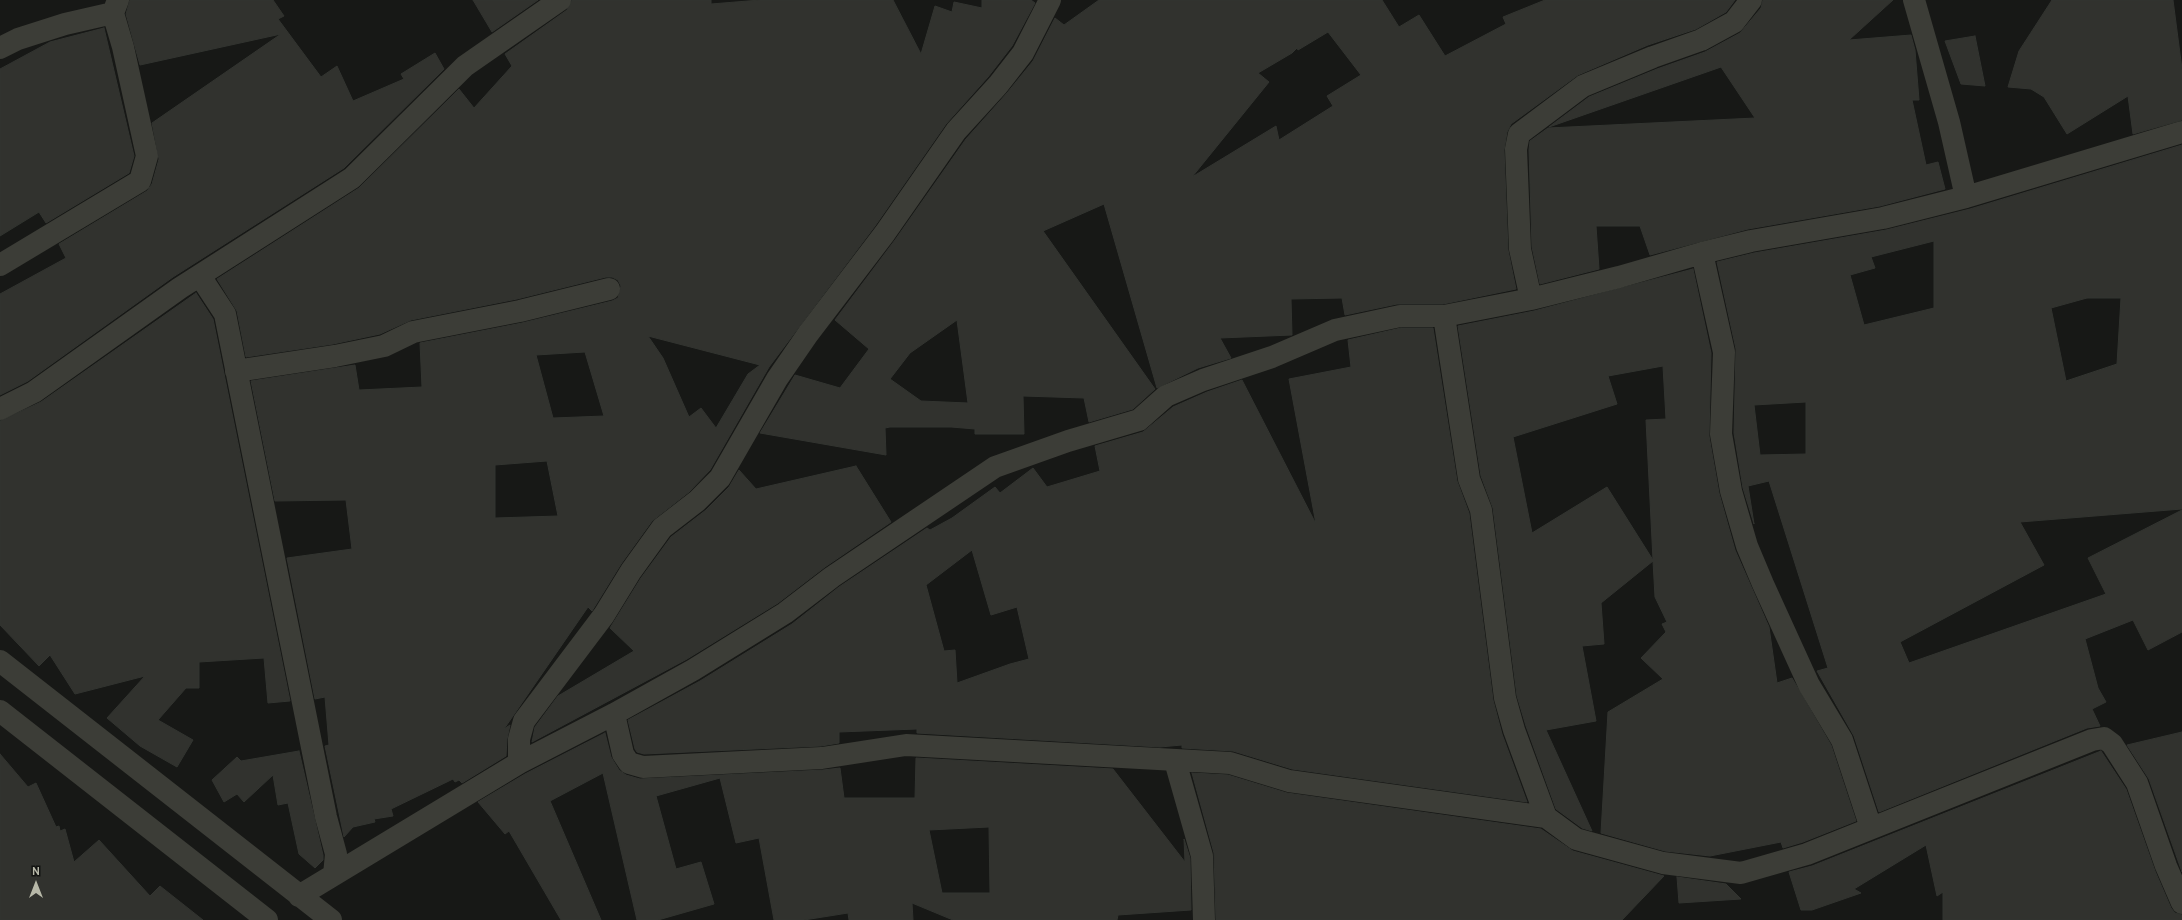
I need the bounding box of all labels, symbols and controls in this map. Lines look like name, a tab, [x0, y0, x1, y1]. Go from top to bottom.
north arrow	[16, 864, 56, 904]
text: N	[32, 865, 40, 879]

